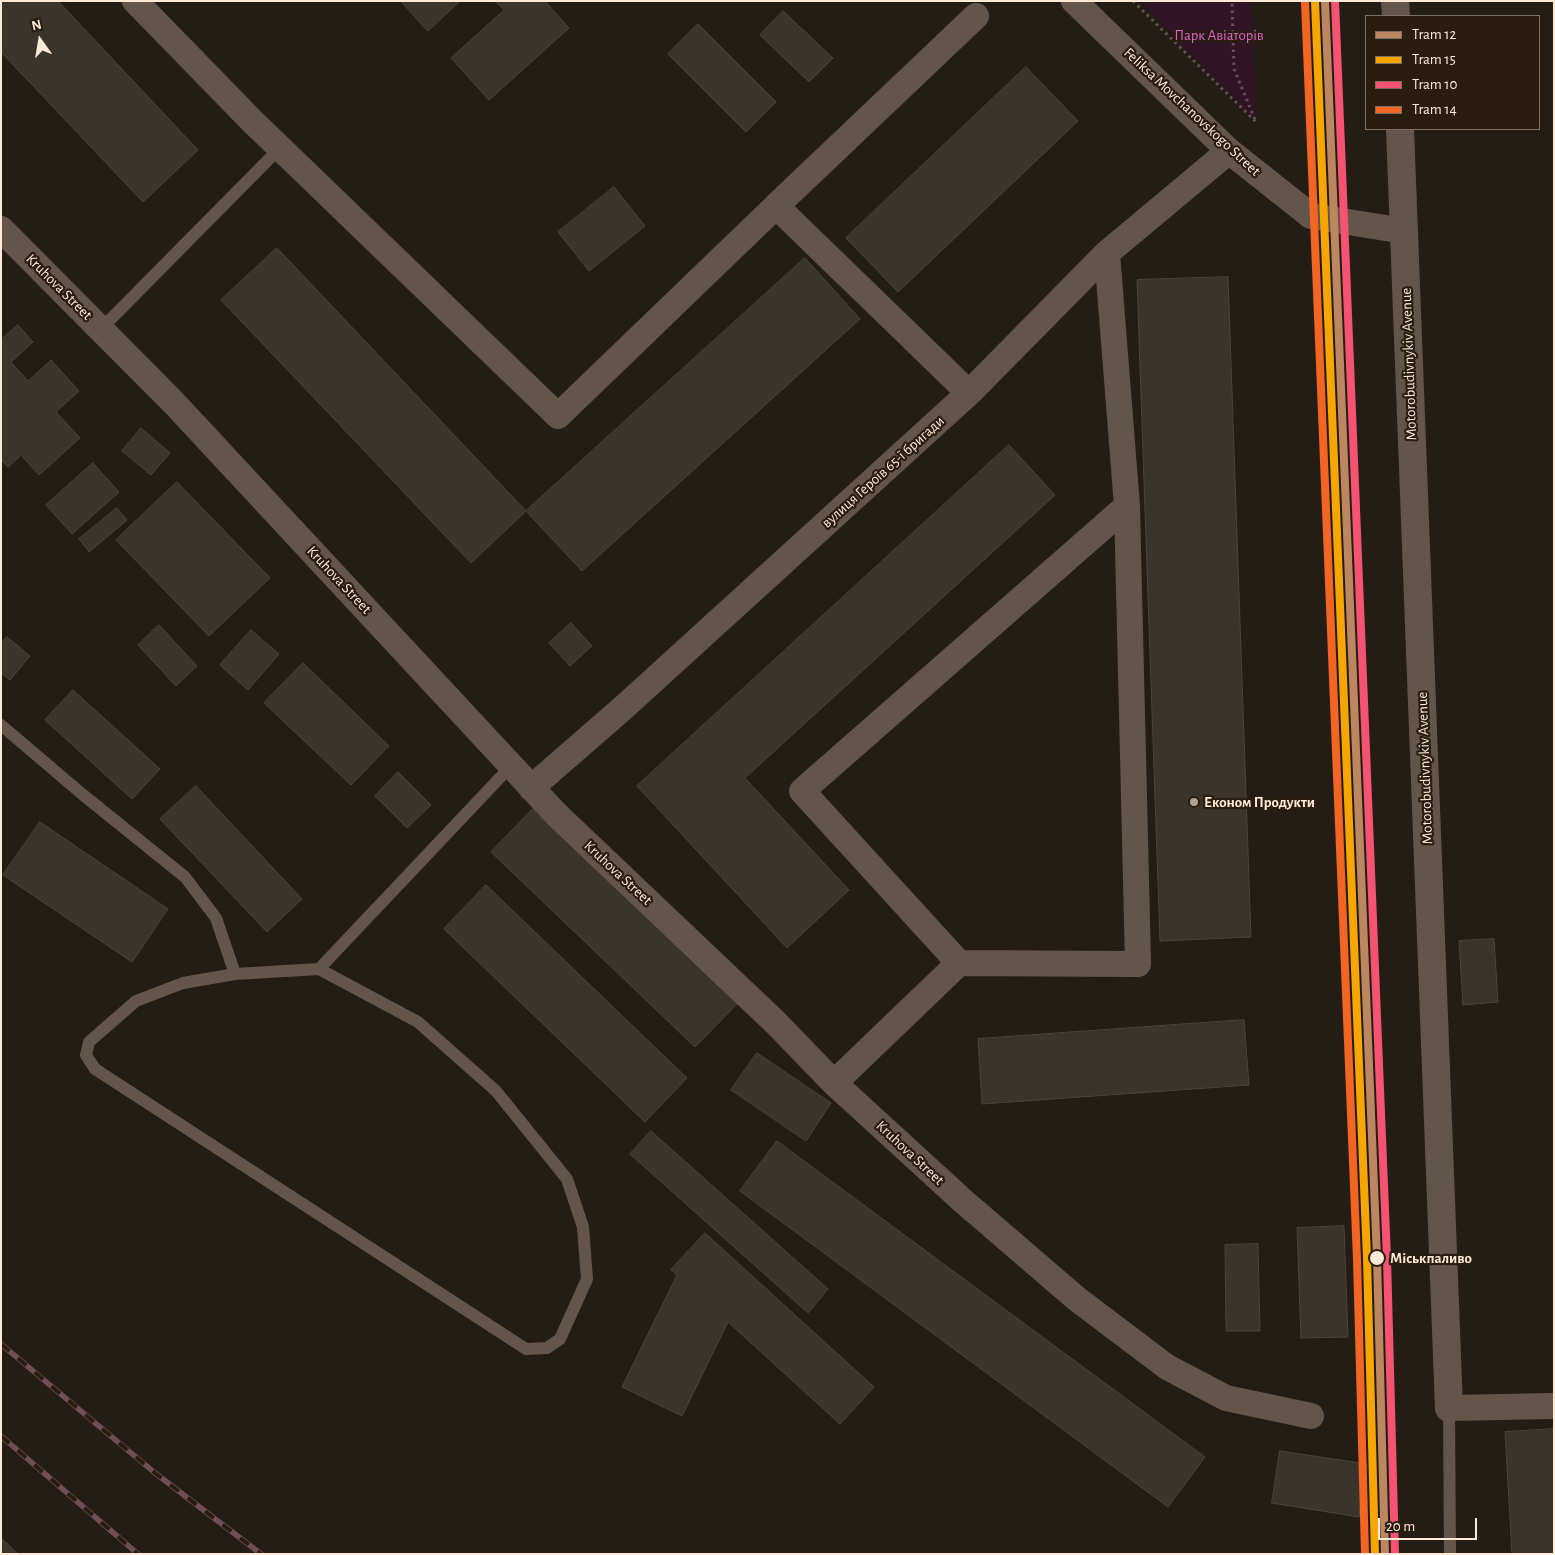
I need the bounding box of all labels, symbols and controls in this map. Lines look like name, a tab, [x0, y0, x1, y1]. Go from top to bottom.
north arrow	[15, 15, 65, 65]
legend	[1365, 15, 1540, 130]
text: N	[30, 17, 43, 33]
park label: Парк Авіаторів	[1174, 26, 1264, 44]
text: Tram 12	[1412, 27, 1456, 42]
street label: Feliksa Movchanovskogo Street	[1120, 44, 1264, 180]
text: Tram 15	[1412, 52, 1456, 67]
text: Tram 10	[1412, 77, 1457, 92]
text: Tram 14	[1412, 102, 1457, 117]
street label: Kruhova Street	[22, 250, 96, 324]
street label: Motorobudivnykiv Avenue	[1397, 287, 1421, 441]
street label: вулиця Героїв 65-ї бригади	[818, 412, 948, 532]
street label: Kruhova Street	[303, 542, 375, 618]
street label: Motorobudivnykiv Avenue	[1413, 691, 1437, 845]
place label: Економ Продукти	[1204, 793, 1315, 811]
marker: Економ Продукти	[1188, 796, 1200, 808]
street label: Kruhova Street	[580, 837, 656, 909]
street label: Kruhova Street	[872, 1117, 948, 1189]
marker: Міськпаливо	[1368, 1249, 1386, 1267]
place label: Міськпаливо	[1390, 1249, 1472, 1267]
scale bar	[1380, 1508, 1479, 1540]
text: 20 m	[1386, 1519, 1415, 1534]

